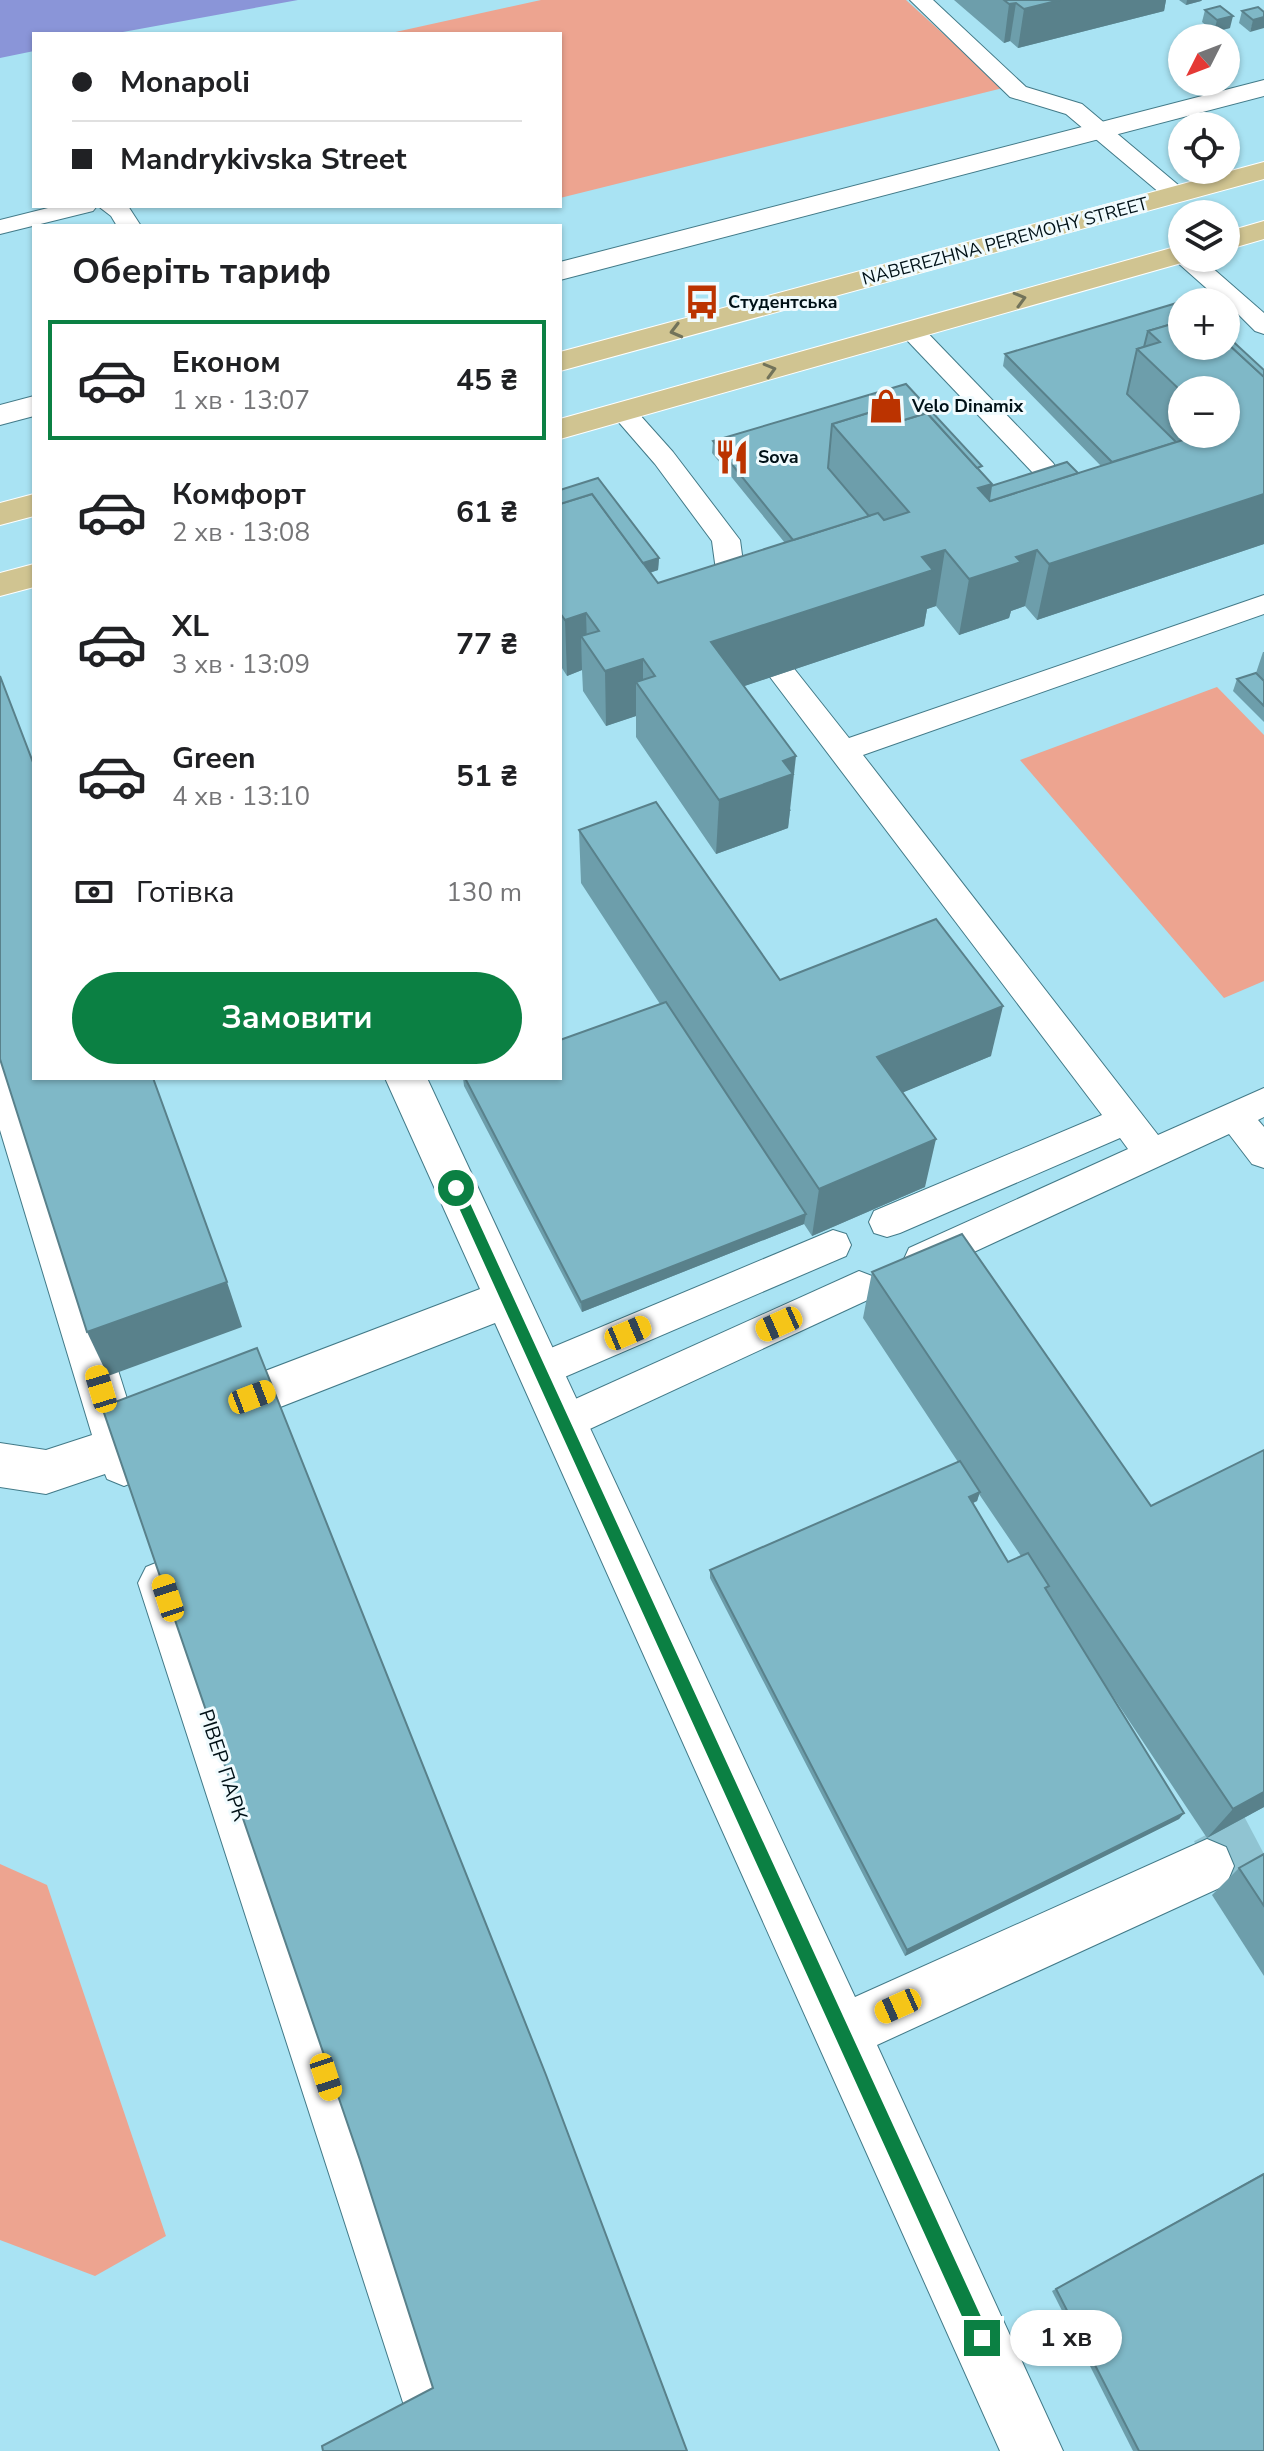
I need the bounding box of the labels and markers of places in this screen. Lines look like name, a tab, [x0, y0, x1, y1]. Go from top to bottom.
bus stop icon: Студентська	[683, 283, 721, 321]
place label: Студентська	[728, 290, 838, 314]
shop icon: Velo Dinamix	[867, 387, 905, 425]
place label: Velo Dinamix	[911, 394, 1023, 418]
restaurant icon: Sova	[713, 438, 751, 476]
place label: Sova	[758, 445, 799, 469]

